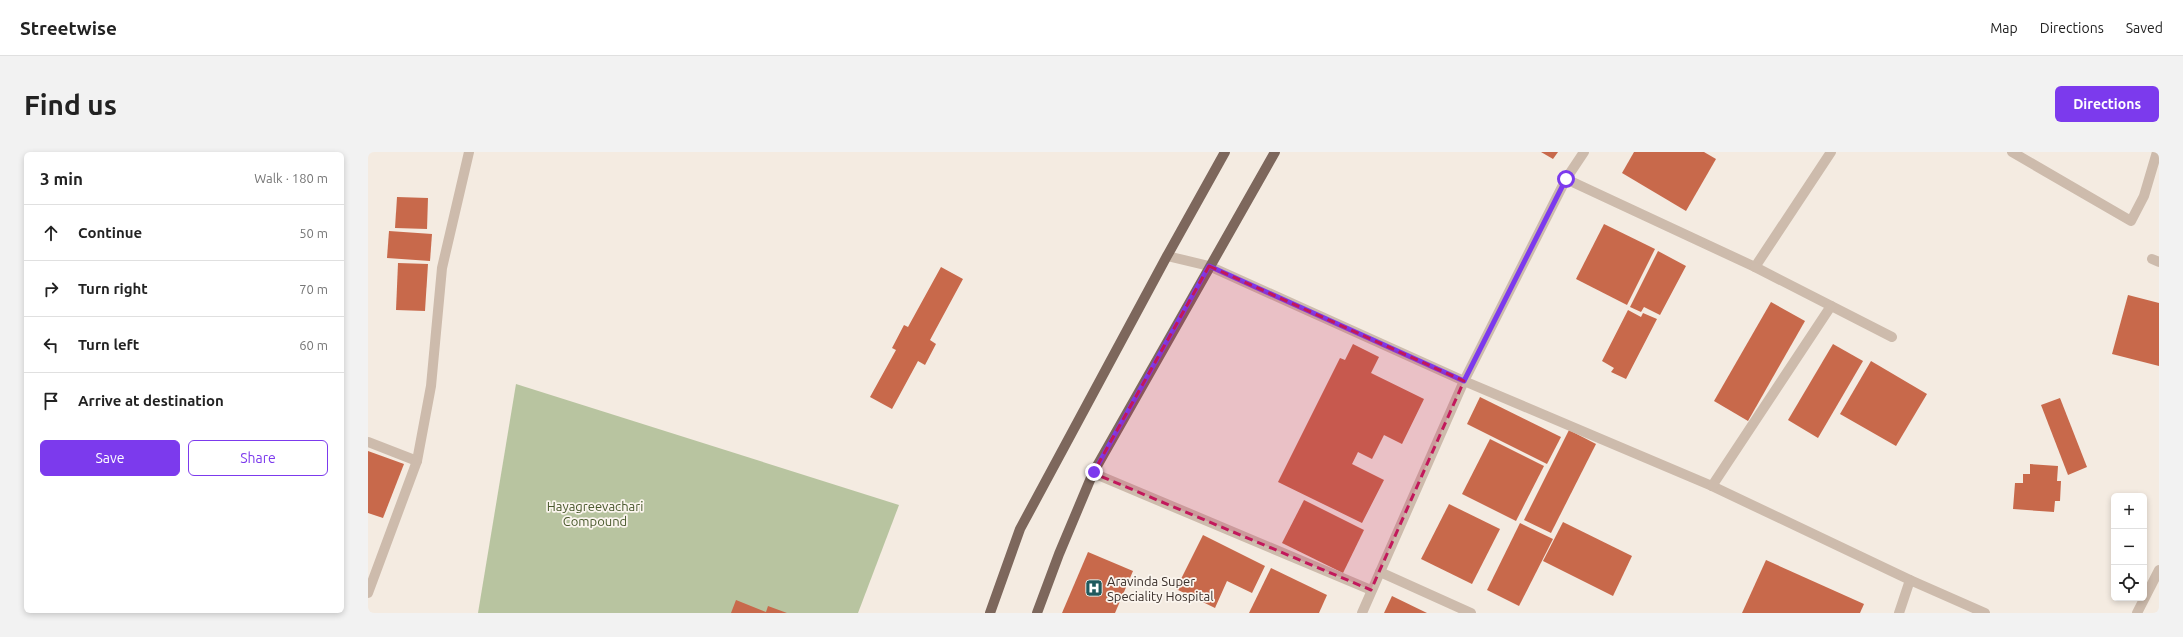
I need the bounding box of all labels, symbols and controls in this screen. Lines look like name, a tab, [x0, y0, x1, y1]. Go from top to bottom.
text: Streetwise	[20, 17, 117, 39]
text: Map	[1990, 20, 2018, 36]
text: Directions	[2040, 20, 2104, 36]
text: Saved	[2126, 20, 2163, 36]
button: Directions	[2055, 86, 2159, 122]
text: Find us	[24, 89, 117, 120]
text: 3 min	[40, 169, 83, 188]
route start	[1557, 170, 1575, 188]
text: Walk · 180 m	[254, 171, 328, 185]
icon: ahead	[40, 222, 62, 244]
text: Continue	[78, 224, 142, 241]
text: 50 m	[299, 226, 328, 240]
icon: right	[40, 278, 62, 300]
text: Turn right	[78, 280, 148, 297]
text: 70 m	[299, 282, 328, 296]
icon: left	[40, 334, 62, 356]
text: Turn left	[78, 336, 139, 353]
text: 60 m	[299, 338, 328, 352]
icon: arrive	[40, 390, 62, 412]
text: Arrive at destination	[78, 392, 224, 409]
button: Save	[40, 440, 180, 476]
button: Share	[188, 440, 328, 476]
route end	[1085, 463, 1103, 481]
map controls	[2111, 493, 2147, 601]
button: +	[2111, 493, 2147, 529]
park label: Hayagreevachari Compound	[547, 499, 643, 528]
button: −	[2111, 529, 2147, 565]
button: locate	[2111, 565, 2147, 601]
place label: Aravinda Super Speciality Hospital	[1107, 574, 1214, 603]
hospital icon: Aravinda Super Speciality Hospital	[1084, 578, 1104, 598]

